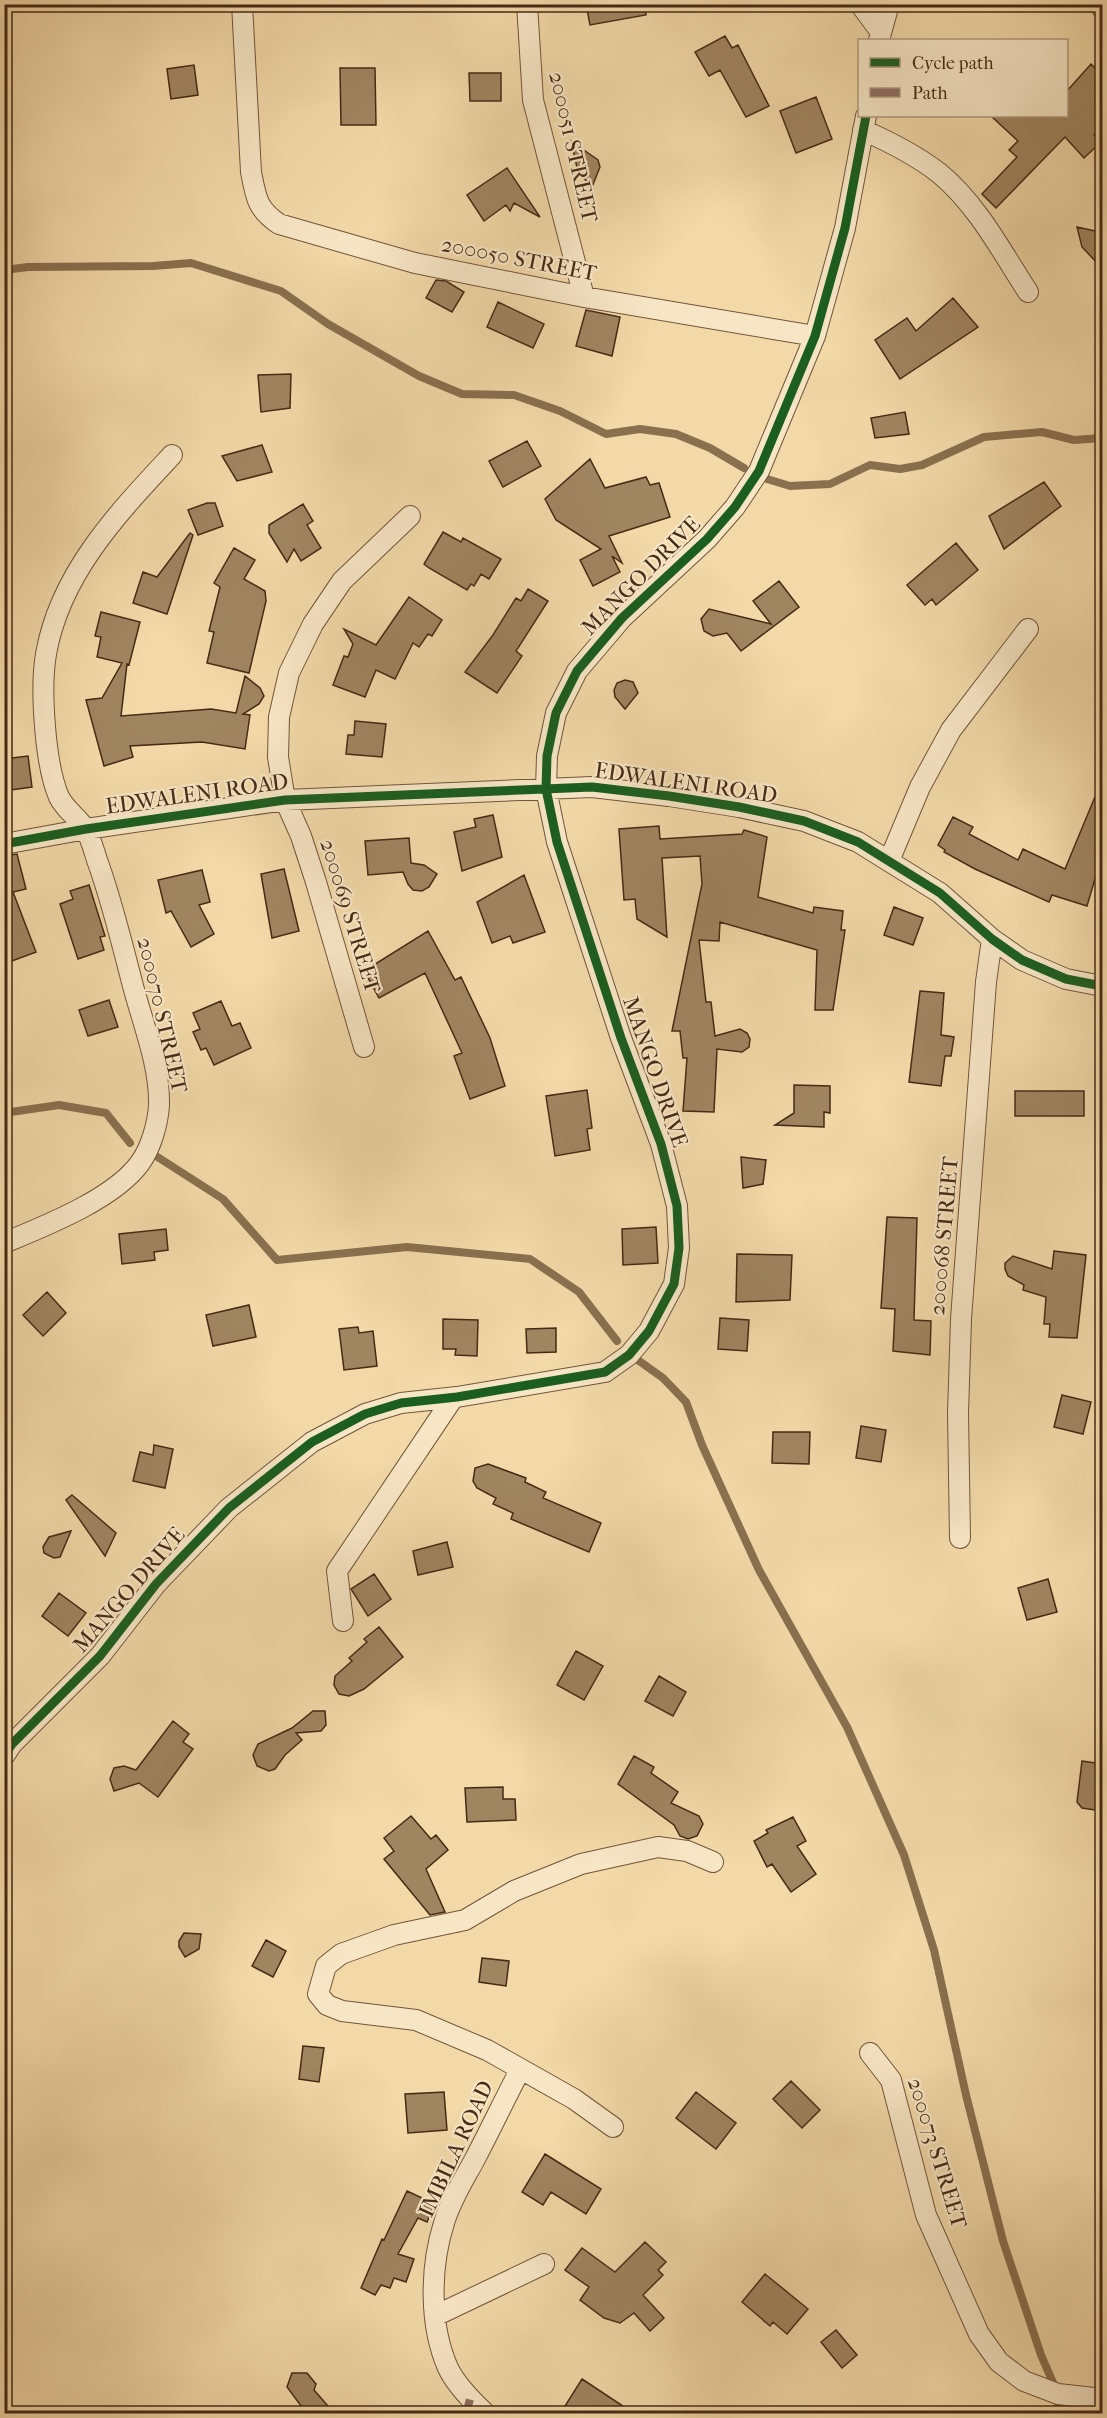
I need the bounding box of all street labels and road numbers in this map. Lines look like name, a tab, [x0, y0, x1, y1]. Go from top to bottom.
street label: 200051 STREET	[543, 69, 603, 226]
street label: 200050 STREET	[439, 231, 600, 287]
street label: MANGO DRIVE	[576, 511, 706, 641]
street label: EDWALENI ROAD	[593, 757, 779, 809]
street label: EDWALENI ROAD	[104, 768, 290, 820]
street label: 200069 STREET	[314, 836, 386, 997]
street label: 200070 STREET	[131, 935, 193, 1096]
street label: MANGO DRIVE	[617, 993, 693, 1151]
street label: 200068 STREET	[924, 1154, 964, 1316]
street label: MANGO DRIVE	[68, 1522, 190, 1658]
street label: 200073 STREET	[902, 2075, 973, 2232]
street label: IMBILA ROAD	[413, 2077, 499, 2221]

